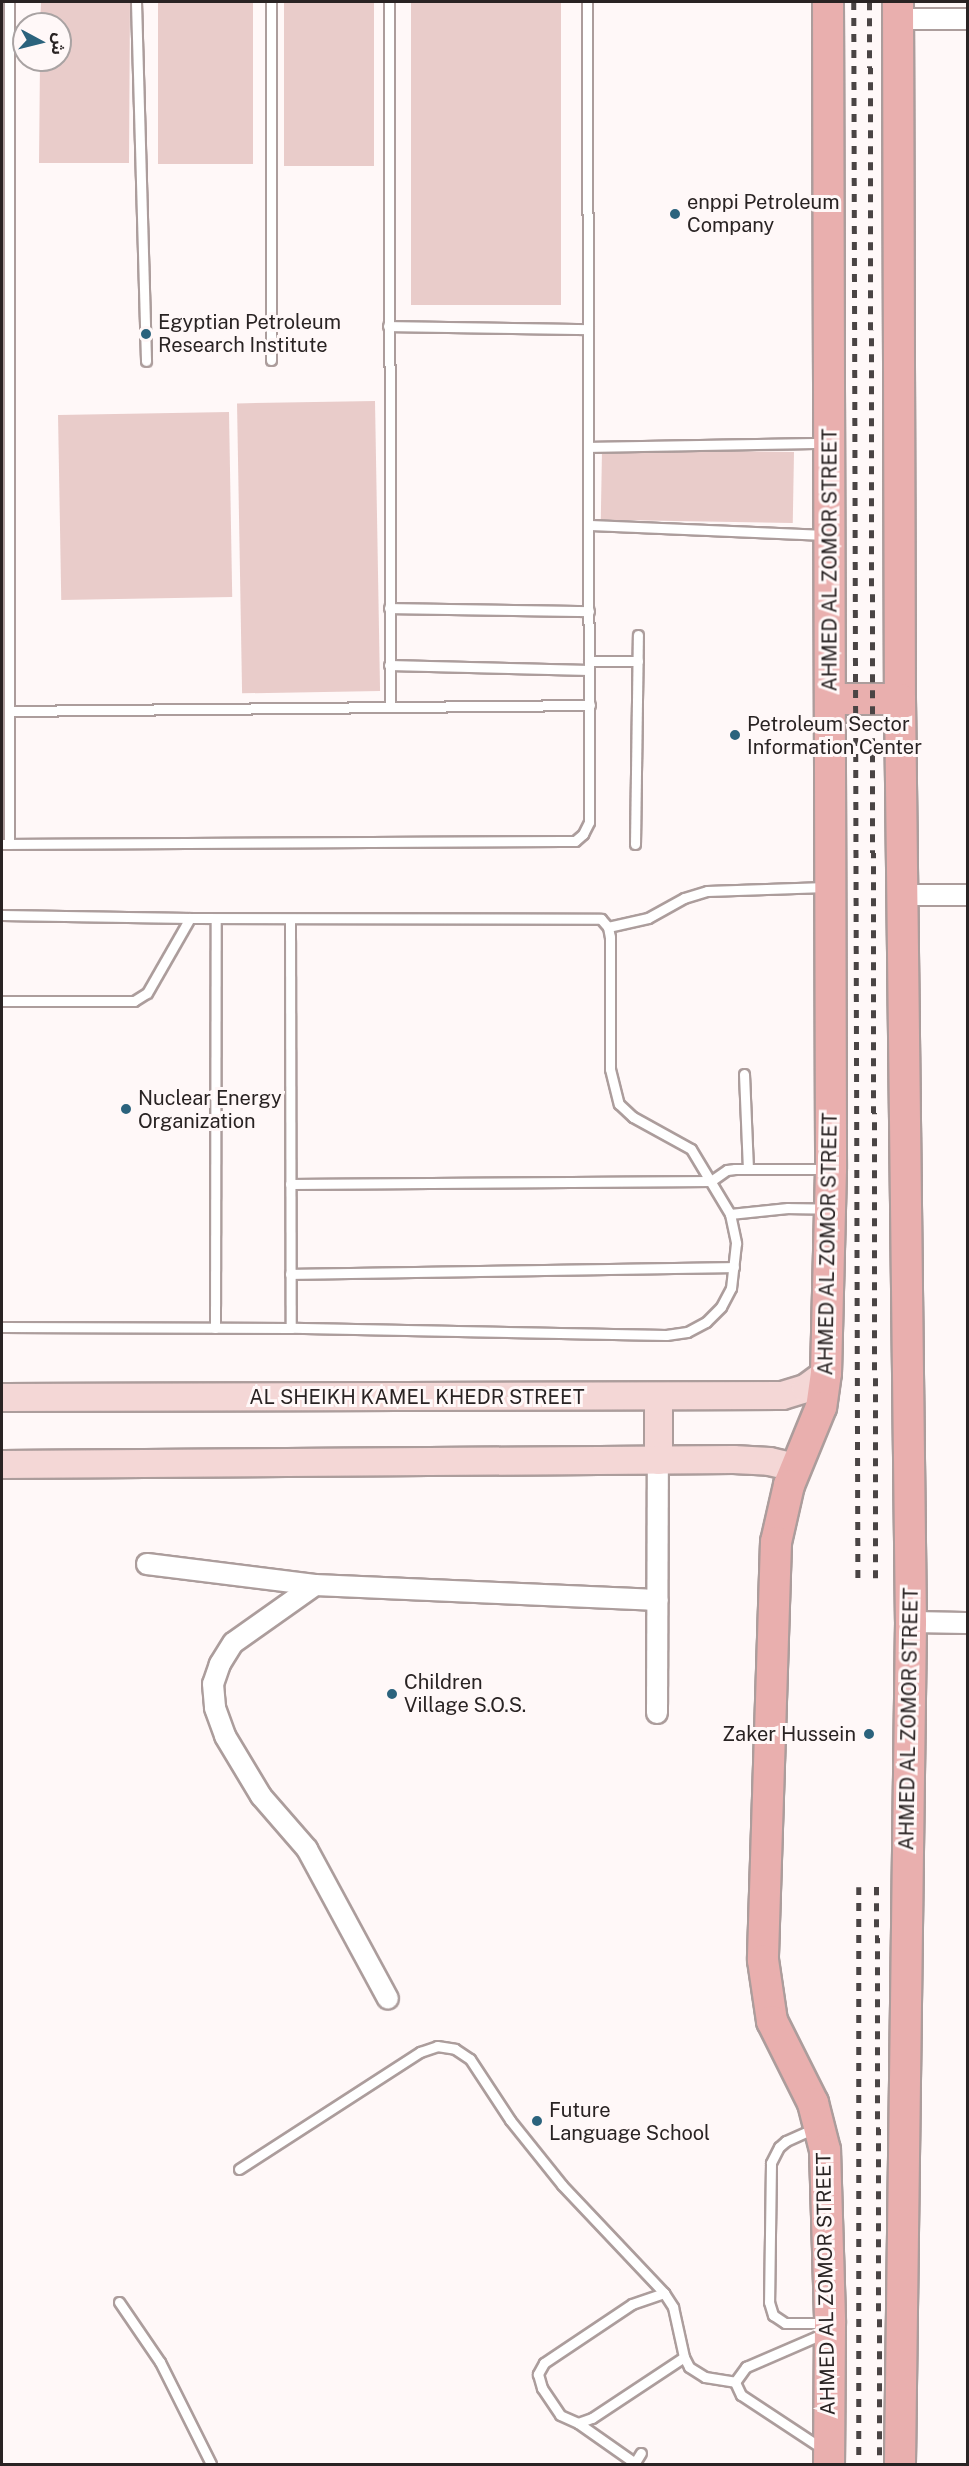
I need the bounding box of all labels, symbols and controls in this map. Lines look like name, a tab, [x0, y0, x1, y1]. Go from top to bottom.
north arrow	[12, 12, 72, 72]
text: ش	[48, 32, 69, 56]
place label: enppi Petroleum Company	[687, 190, 840, 237]
marker: enppi Petroleum Company	[668, 207, 682, 221]
place label: Egyptian Petroleum Research Institute	[158, 310, 341, 357]
marker: Egyptian Petroleum Research Institute	[139, 327, 153, 341]
street label: AHMED AL ZOMOR STREET	[818, 429, 842, 691]
place label: Petroleum Sector Information Center	[747, 712, 922, 759]
marker: Petroleum Sector Information Center	[728, 728, 742, 742]
place label: Nuclear Energy Organization	[138, 1086, 282, 1133]
marker: Nuclear Energy Organization	[119, 1102, 133, 1116]
street label: AHMED AL ZOMOR STREET	[814, 1112, 842, 1376]
street label: AL SHEIKH KAMEL KHEDR STREET	[249, 1385, 585, 1409]
street label: AHMED AL ZOMOR STREET	[895, 1587, 923, 1851]
place label: Children Village S.O.S.	[404, 1670, 526, 1717]
marker: Children Village S.O.S.	[385, 1687, 399, 1701]
place label: Zaker Hussein	[722, 1722, 856, 1746]
marker: Zaker Hussein	[860, 1725, 878, 1743]
place label: Future Language School	[549, 2098, 710, 2145]
marker: Future Language School	[530, 2114, 544, 2128]
street label: AHMED AL ZOMOR STREET	[812, 2152, 840, 2416]

